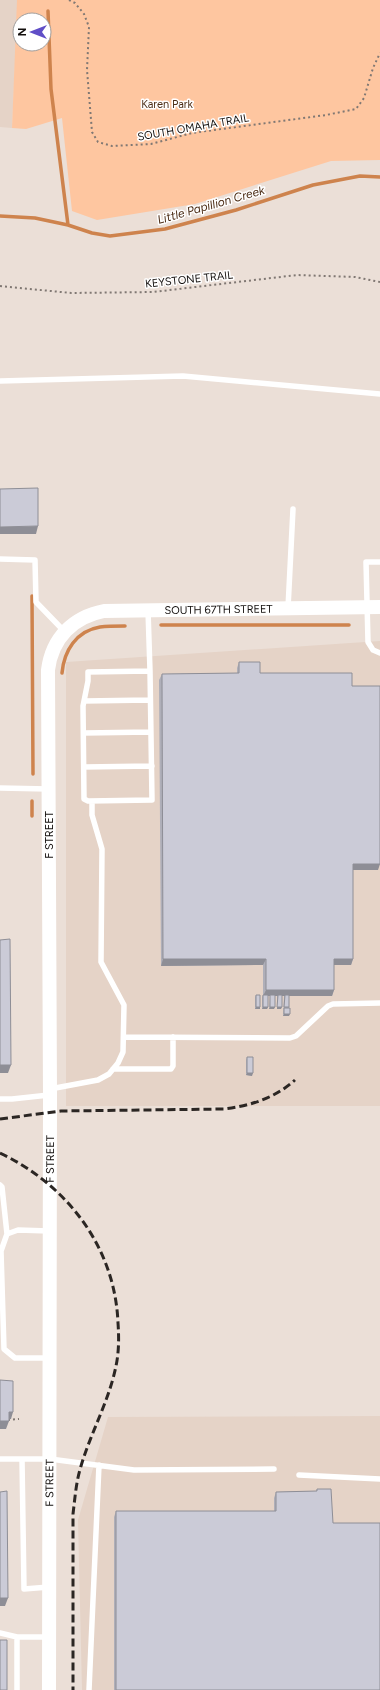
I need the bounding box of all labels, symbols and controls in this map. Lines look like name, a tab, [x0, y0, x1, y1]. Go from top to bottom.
north arrow	[12, 12, 52, 52]
text: N	[16, 28, 29, 36]
park label: Karen Park	[141, 98, 194, 111]
street label: SOUTH OMAHA TRAIL	[136, 111, 250, 144]
water label: Little Papillion Creek	[156, 183, 267, 227]
street label: KEYSTONE TRAIL	[145, 268, 234, 291]
street label: SOUTH 67TH STREET	[164, 603, 273, 617]
street label: F STREET	[43, 811, 56, 859]
street label: F STREET	[44, 1135, 57, 1183]
street label: F STREET	[43, 1459, 56, 1507]

